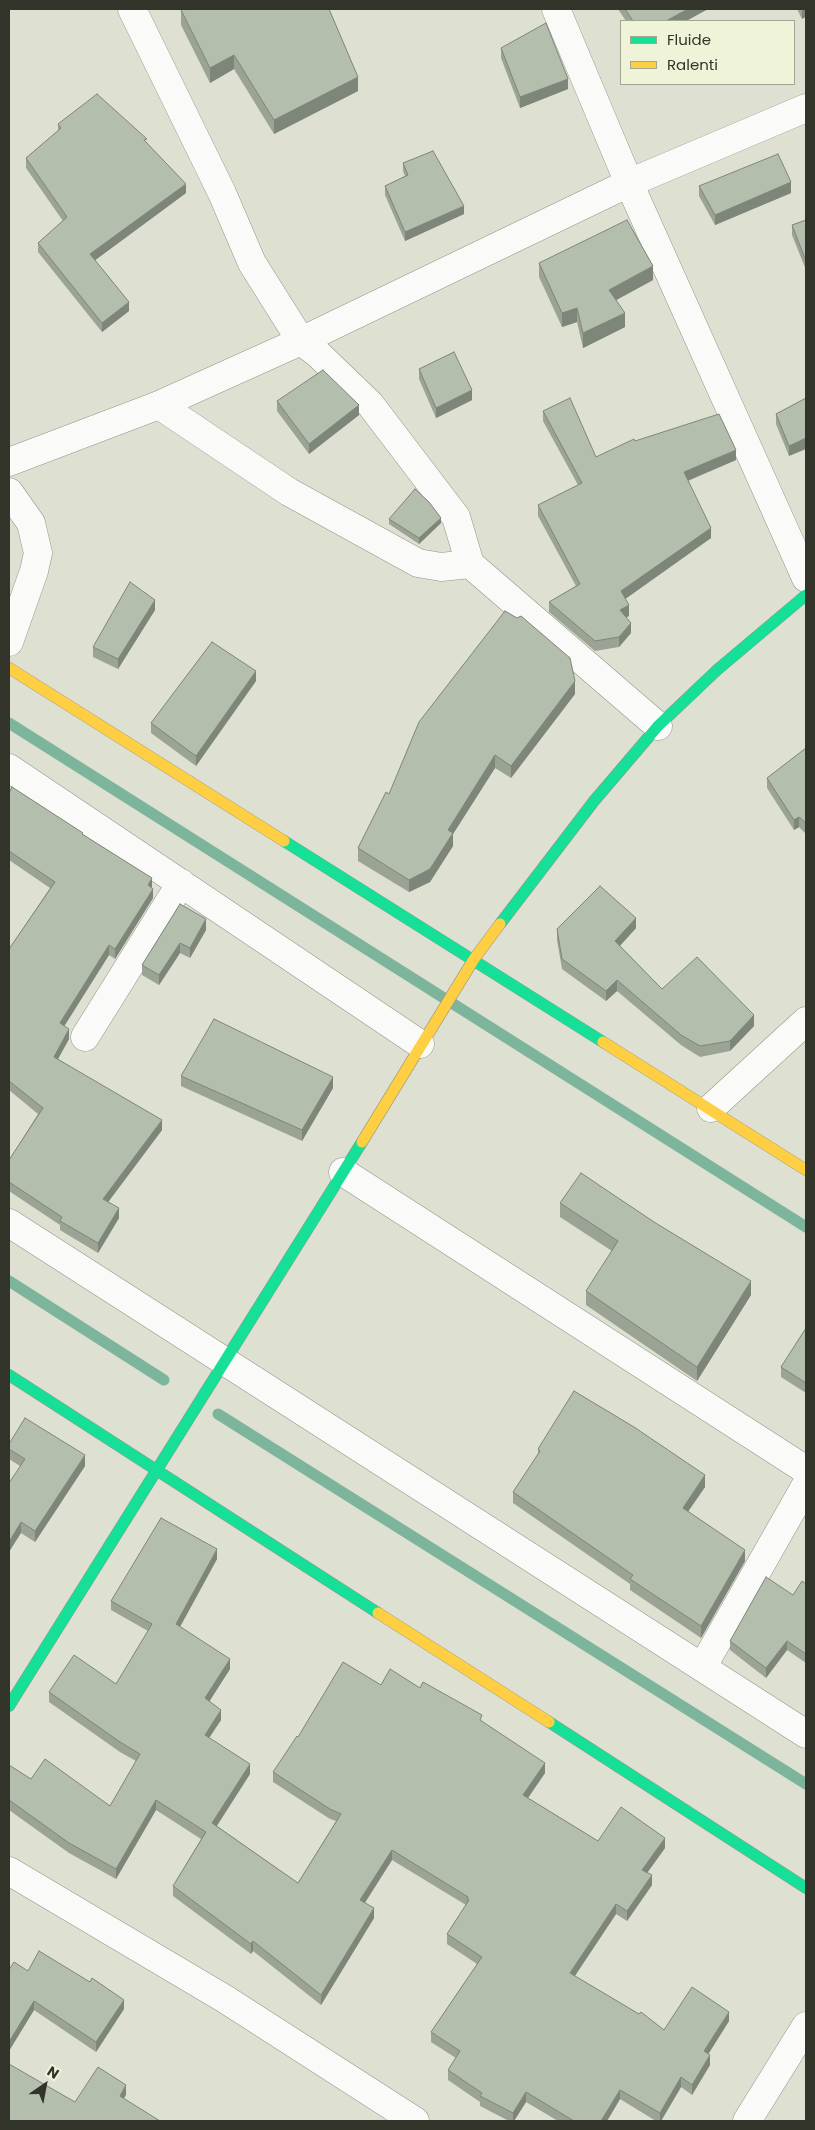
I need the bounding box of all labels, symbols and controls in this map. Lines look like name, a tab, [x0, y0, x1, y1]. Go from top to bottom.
legend	[620, 20, 795, 85]
text: Fluide	[667, 29, 711, 50]
text: Ralenti	[667, 54, 718, 75]
north arrow	[20, 2060, 70, 2110]
text: N	[43, 2061, 63, 2084]

